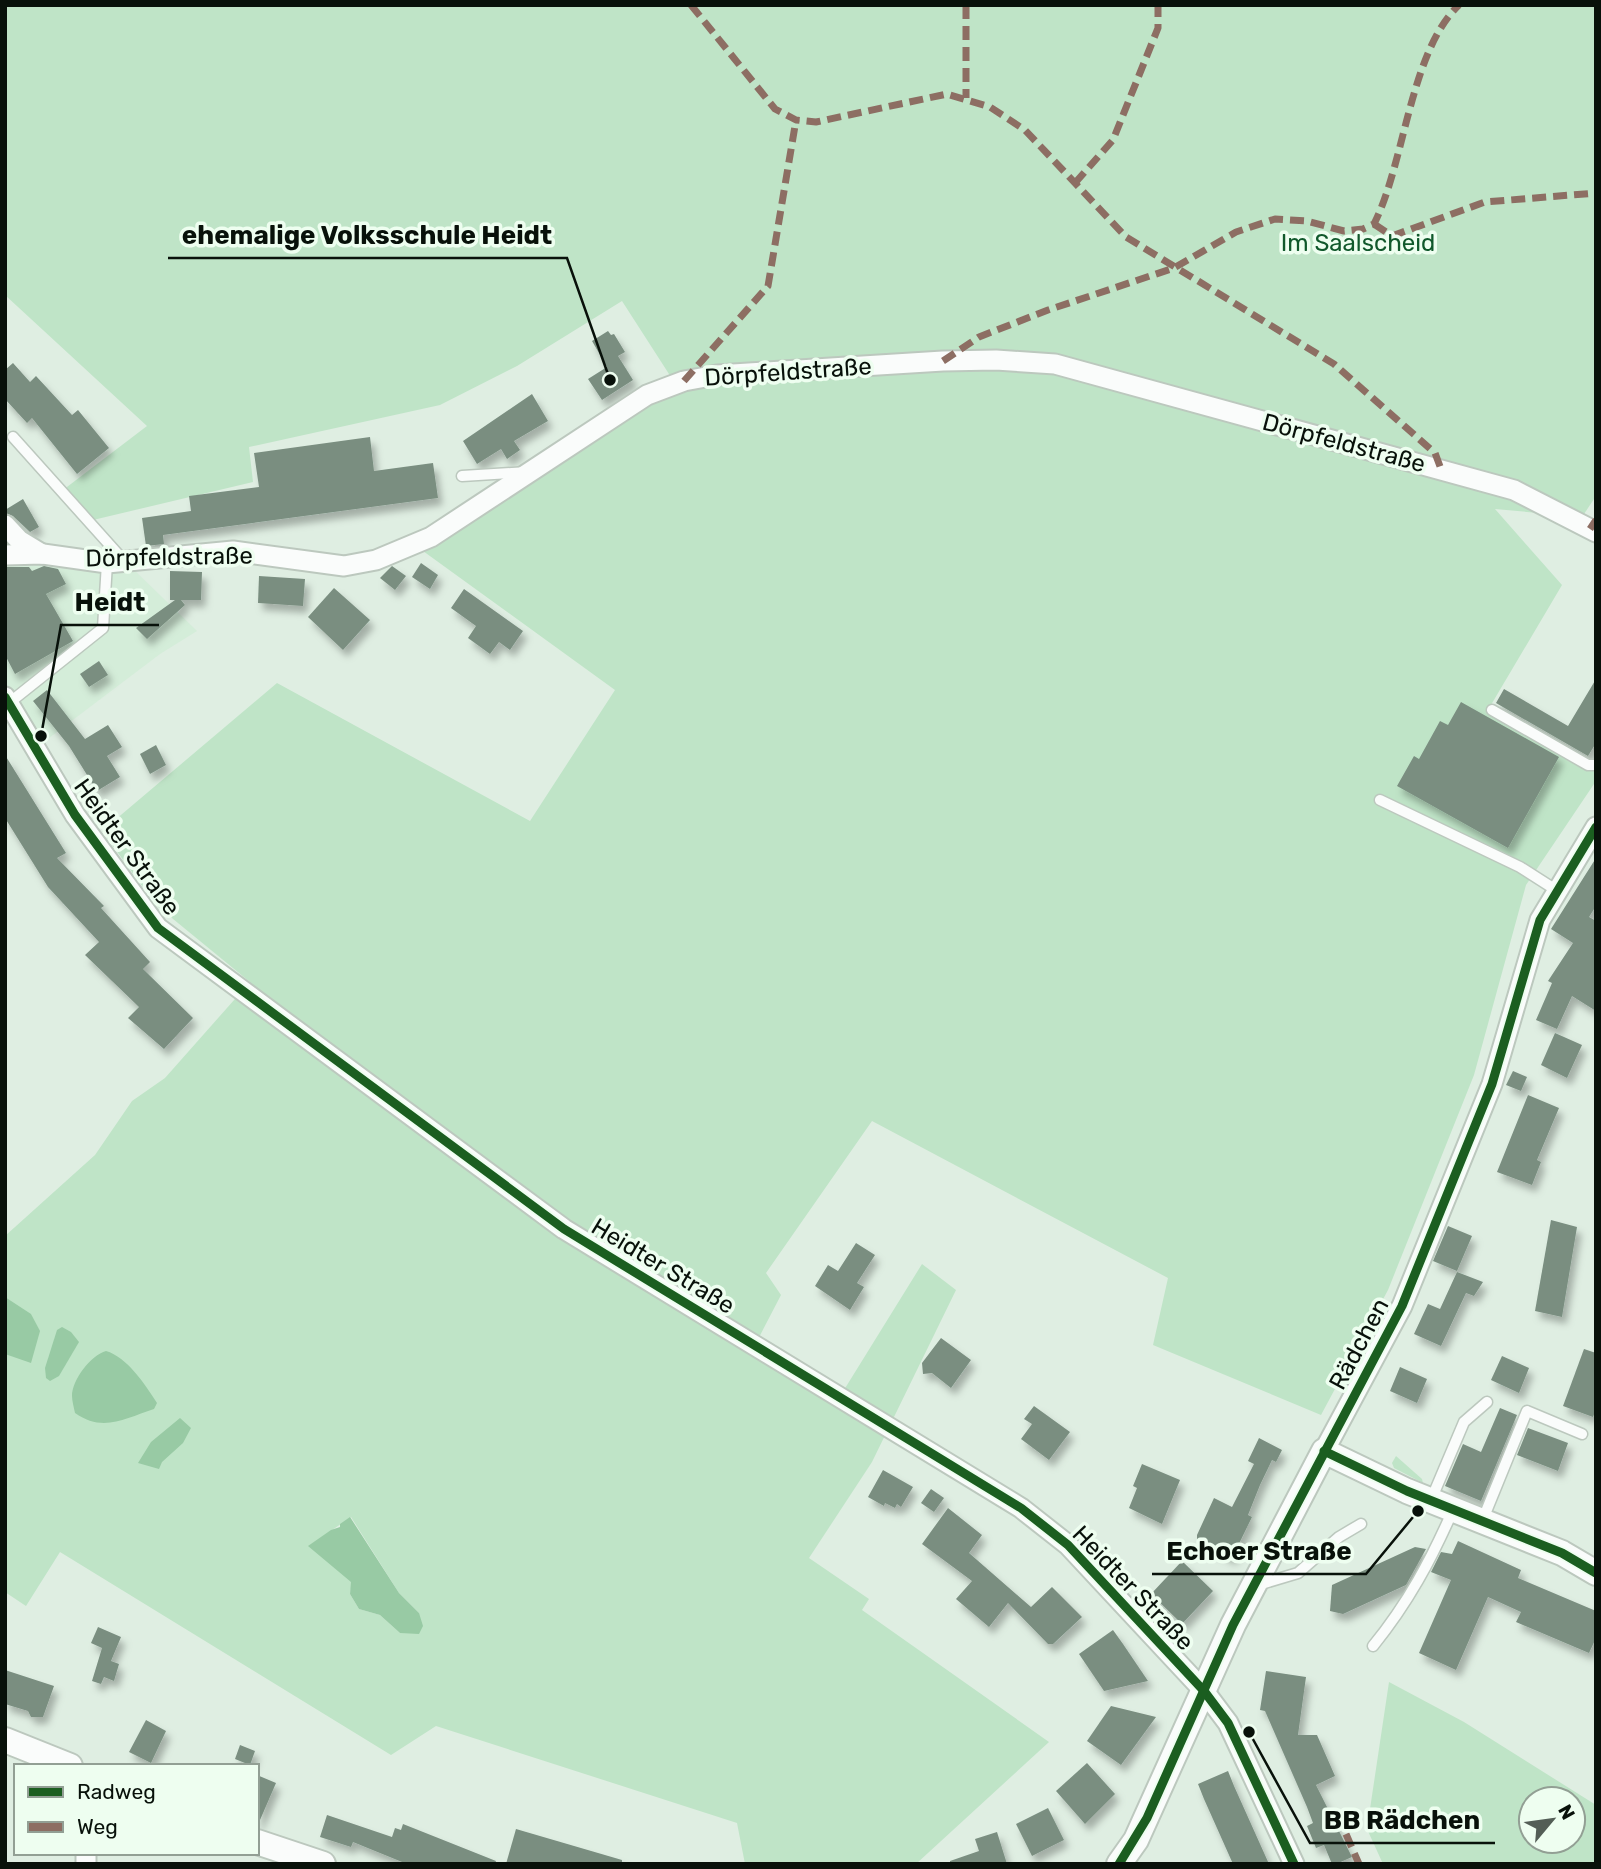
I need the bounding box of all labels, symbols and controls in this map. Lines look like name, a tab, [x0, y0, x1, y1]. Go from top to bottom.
callout: ehemalige Volksschule Heidt	[168, 211, 567, 258]
text: ehemalige Volksschule Heidt	[182, 220, 552, 251]
park label: Im Saalscheid	[1281, 229, 1435, 257]
street label: Dörpfeldstraße	[703, 352, 873, 392]
street label: Dörpfeldstraße	[1259, 408, 1429, 478]
street label: Dörpfeldstraße	[85, 542, 253, 572]
callout: Heidt	[61, 578, 159, 625]
text: Heidt	[75, 587, 145, 618]
street label: Heidter Straße	[68, 773, 186, 921]
street label: Heidter Straße	[586, 1212, 740, 1320]
street label: Rädchen	[1323, 1294, 1395, 1394]
street label: Heidter Straße	[1067, 1520, 1199, 1656]
callout: Echoer Straße	[1152, 1527, 1366, 1574]
text: Echoer Straße	[1166, 1536, 1352, 1567]
legend	[14, 1764, 259, 1855]
text: Radweg	[77, 1779, 156, 1804]
north arrow	[1517, 1785, 1587, 1855]
callout: BB Rädchen	[1310, 1796, 1495, 1843]
text: N	[1553, 1800, 1580, 1824]
text: BB Rädchen	[1324, 1805, 1480, 1836]
text: Weg	[77, 1814, 118, 1839]

